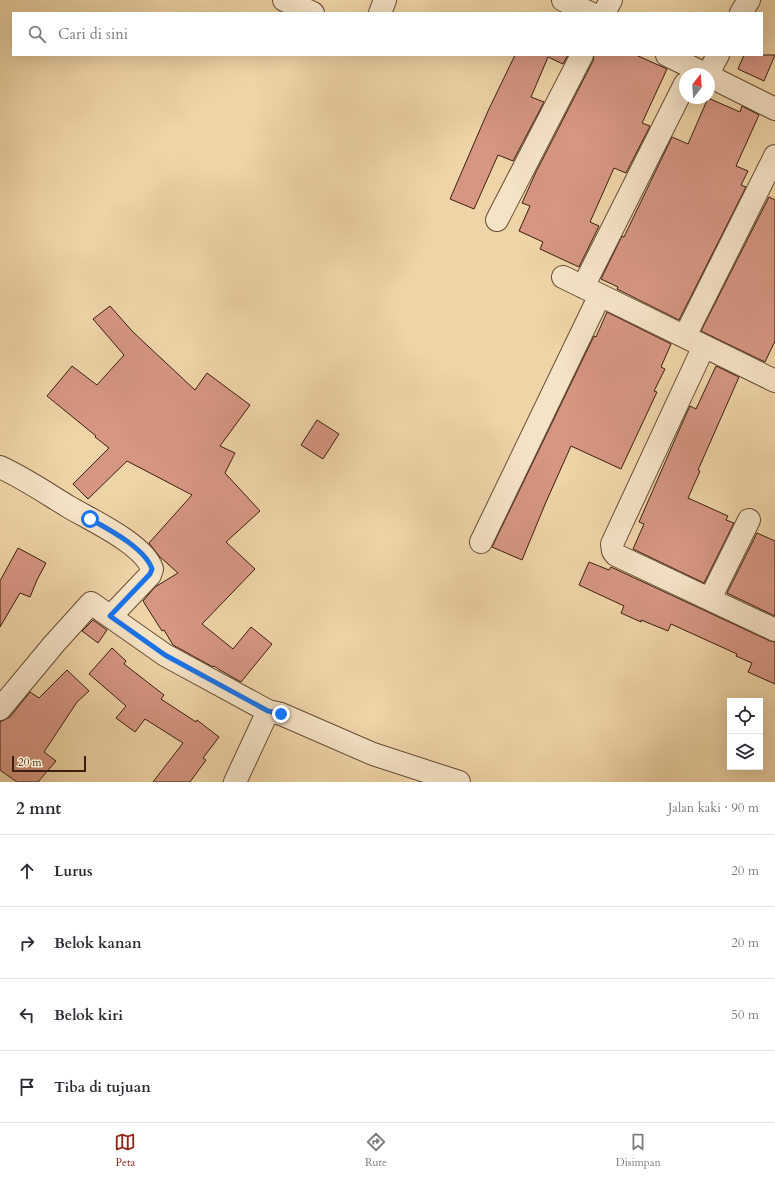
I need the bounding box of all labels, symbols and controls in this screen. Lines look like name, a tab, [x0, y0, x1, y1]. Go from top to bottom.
search box	[12, 12, 763, 56]
icon: search	[26, 23, 48, 45]
text: Cari di sini	[58, 24, 128, 44]
north arrow	[679, 68, 715, 104]
route start	[81, 510, 99, 528]
map controls	[727, 698, 763, 770]
button: locate	[727, 698, 763, 734]
route end	[272, 705, 290, 723]
button: layers	[727, 734, 763, 770]
scale bar	[12, 754, 86, 773]
text: 20 m	[18, 755, 42, 770]
text: 2 mnt	[16, 797, 61, 820]
text: Jalan kaki · 90 m	[668, 799, 759, 817]
icon: ahead	[16, 860, 38, 882]
text: Lurus	[54, 861, 93, 881]
text: 20 m	[731, 862, 759, 880]
icon: right	[16, 932, 38, 954]
text: Belok kanan	[54, 933, 142, 953]
text: 20 m	[731, 934, 759, 952]
icon: left	[16, 1004, 38, 1026]
text: Belok kiri	[54, 1005, 123, 1025]
text: 50 m	[731, 1006, 759, 1024]
icon: arrive	[16, 1076, 38, 1098]
text: Tiba di tujuan	[54, 1077, 151, 1097]
tab: Peta	[114, 1131, 136, 1170]
tab: Rute	[365, 1131, 387, 1170]
tab: Disimpan	[616, 1131, 661, 1170]

